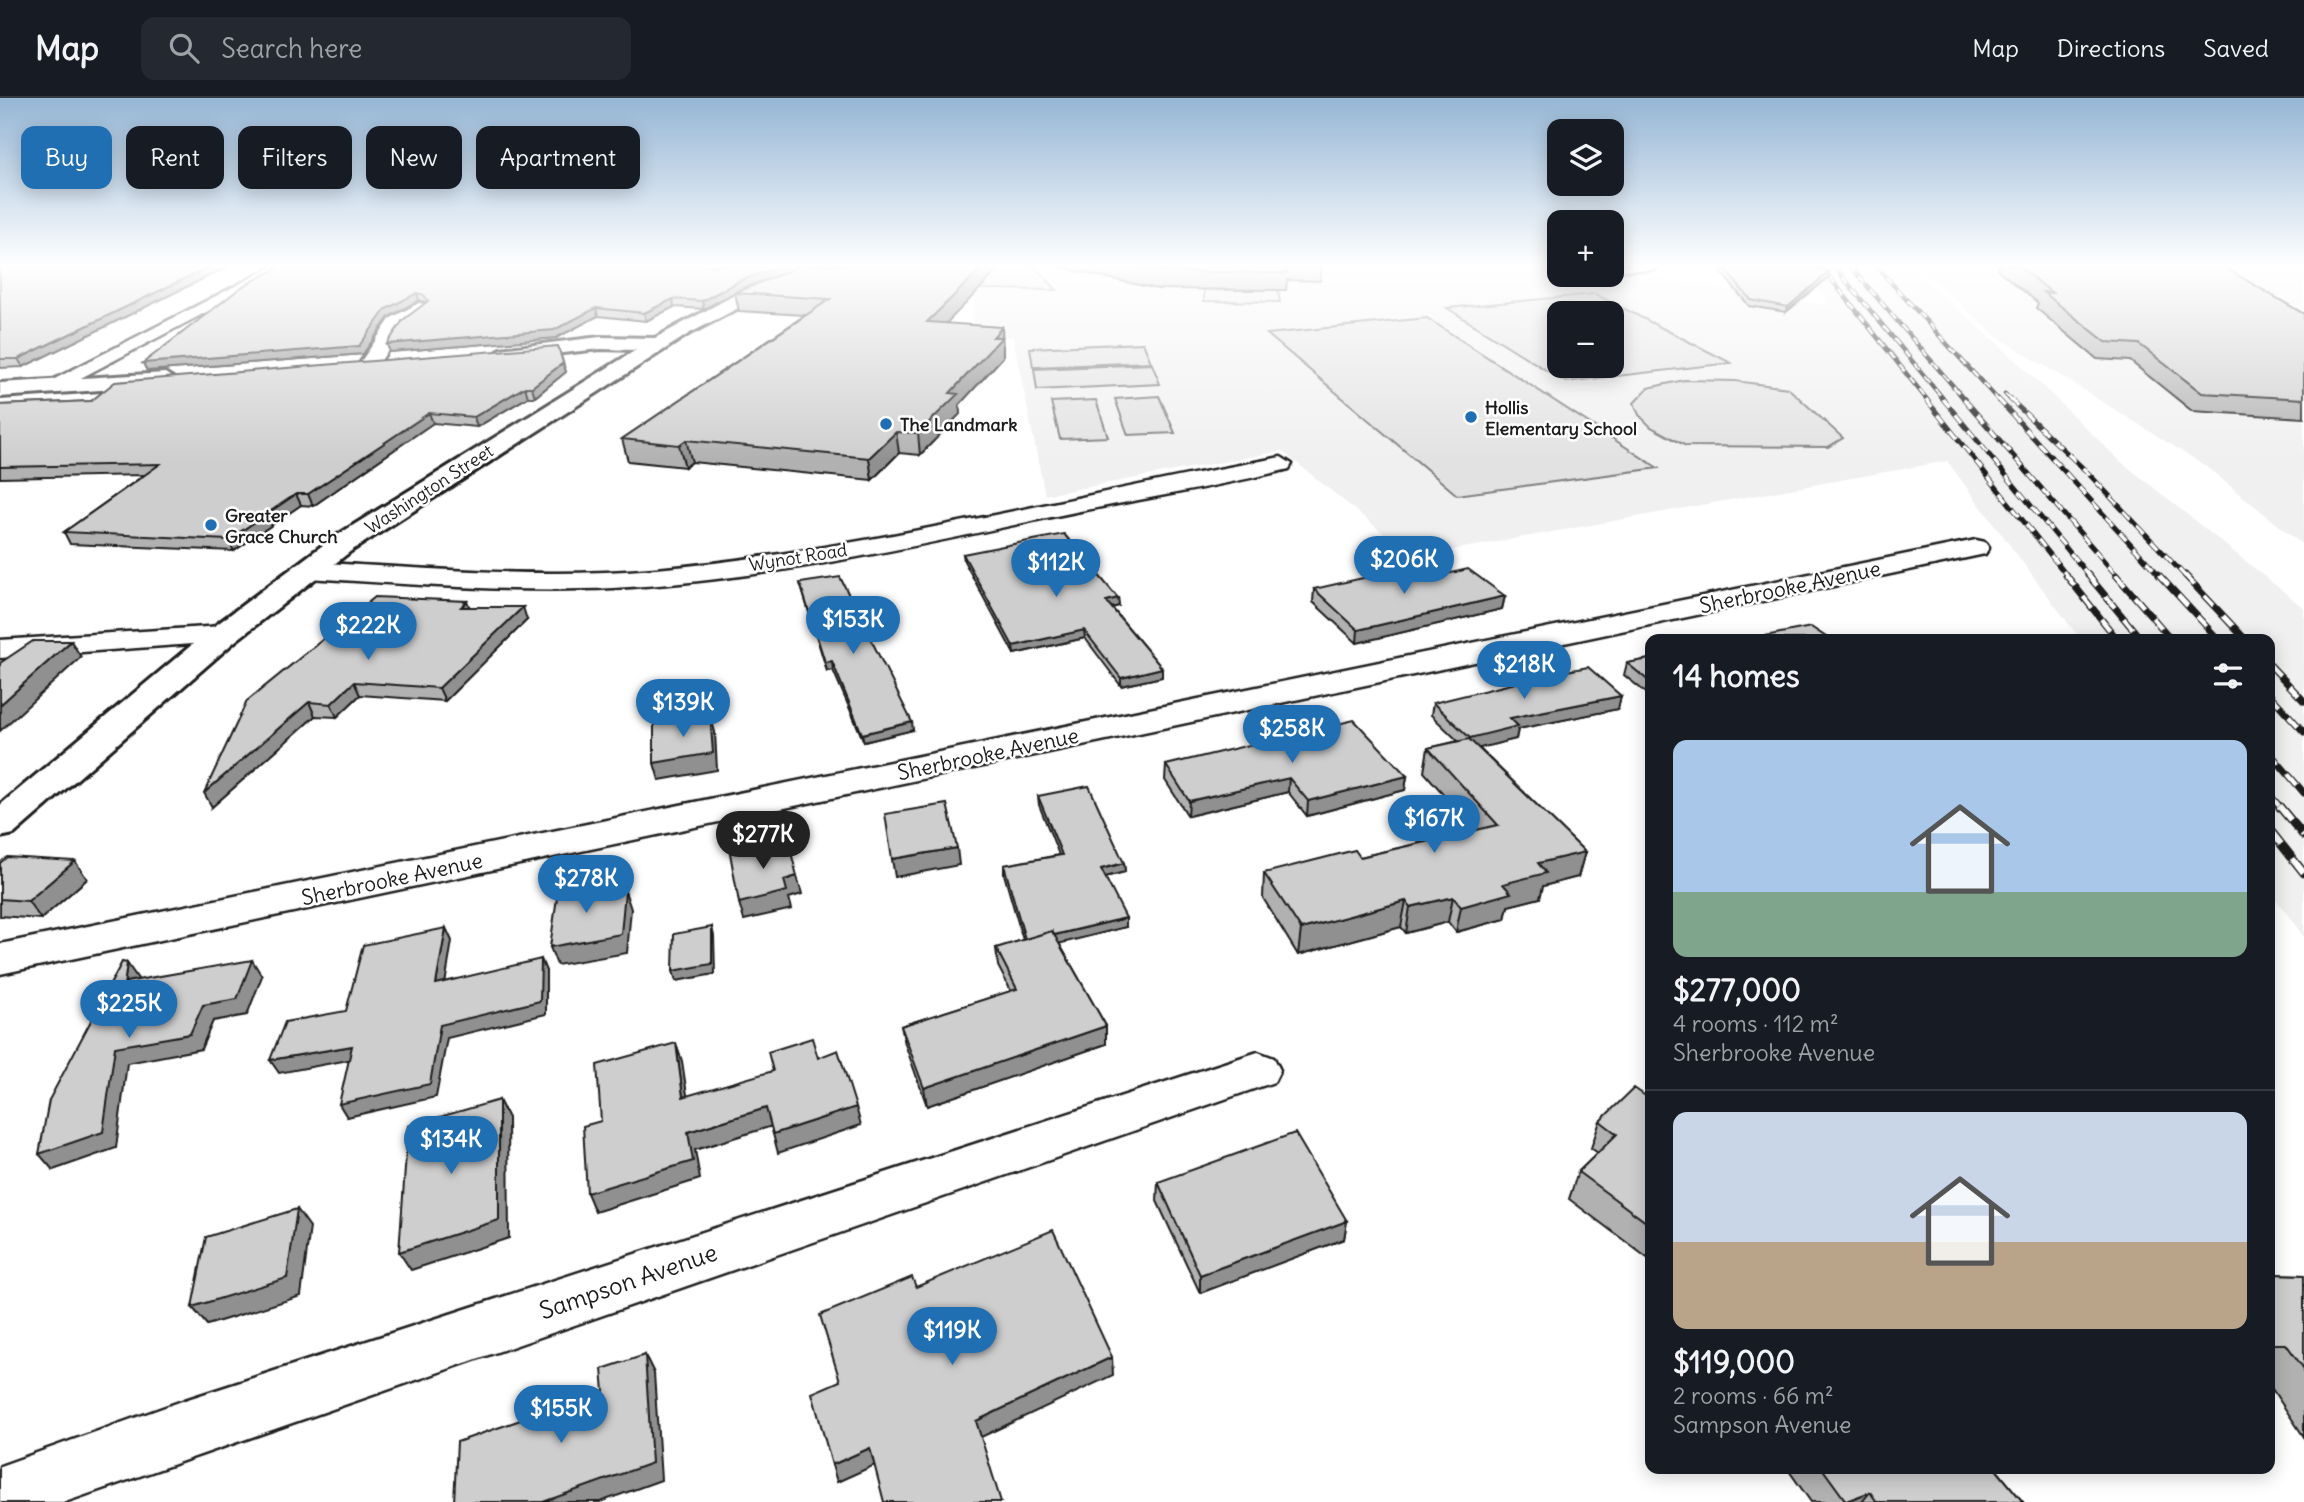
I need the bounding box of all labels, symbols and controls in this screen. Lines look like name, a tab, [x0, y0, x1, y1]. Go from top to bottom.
search box	[141, 17, 631, 80]
text: Map	[35, 27, 99, 69]
icon: search	[165, 29, 203, 67]
text: Search here	[221, 32, 362, 65]
text: Map	[1972, 33, 2019, 63]
text: Directions	[2057, 33, 2165, 63]
text: Saved	[2203, 33, 2269, 63]
map controls	[1547, 119, 1624, 378]
button: layers	[1547, 119, 1624, 196]
chip: Buy	[21, 126, 112, 189]
chip: Rent	[126, 126, 224, 189]
chip: Filters	[238, 126, 352, 189]
chip: New	[366, 126, 462, 189]
chip: Apartment	[476, 126, 640, 189]
button: +	[1547, 210, 1624, 287]
button: −	[1547, 301, 1624, 378]
place label: Hollis Elementary School	[1485, 396, 1637, 440]
marker: Hollis Elementary School	[1463, 409, 1479, 425]
place label: The Landmark	[900, 413, 1017, 436]
marker: The Landmark	[878, 416, 894, 432]
street label: Washington Street	[361, 439, 497, 539]
place label: Greater Grace Church	[225, 504, 338, 548]
marker: Greater Grace Church	[203, 517, 219, 533]
pin: $206K	[1355, 536, 1453, 596]
street label: Wynot Road	[747, 538, 849, 576]
pin: $112K	[1007, 540, 1105, 599]
text: $206K	[1370, 544, 1438, 573]
text: $112K	[1027, 547, 1085, 576]
street label: Sherbrooke Avenue	[1697, 555, 1883, 619]
pin: $153K	[804, 596, 902, 656]
pin: $222K	[319, 602, 417, 662]
text: $153K	[822, 604, 884, 633]
text: $222K	[336, 610, 400, 639]
pin: $218K	[1475, 642, 1573, 701]
text: $218K	[1493, 649, 1555, 678]
text: 14 homes	[1673, 657, 1800, 695]
icon: filters	[2209, 657, 2247, 695]
pin: $139K	[634, 680, 732, 739]
text: $139K	[652, 687, 714, 716]
pin: $258K	[1243, 706, 1341, 765]
text: $258K	[1259, 713, 1325, 742]
street label: Sherbrooke Avenue	[895, 722, 1081, 786]
icon: home	[1897, 786, 2023, 912]
pin: $167K	[1385, 796, 1483, 855]
text: $167K	[1404, 803, 1464, 832]
pin: $277K	[714, 812, 812, 871]
text: $277K	[732, 819, 794, 848]
street label: Sherbrooke Avenue	[299, 847, 485, 911]
pin: $278K	[537, 856, 635, 915]
text: $278K	[554, 863, 618, 892]
text: $277,000	[1673, 971, 1801, 1009]
pin: $225K	[80, 981, 178, 1040]
text: $225K	[96, 988, 162, 1017]
text: 4 rooms · 112 m²	[1673, 1009, 1839, 1038]
text: Sherbrooke Avenue	[1673, 1038, 1875, 1067]
pin: $134K	[402, 1116, 500, 1176]
text: $134K	[420, 1124, 482, 1153]
icon: home	[1897, 1158, 2023, 1284]
street label: Sampson Avenue	[535, 1236, 721, 1326]
pin: $119K	[903, 1308, 1001, 1367]
text: $119K	[923, 1315, 981, 1344]
text: $119,000	[1673, 1343, 1795, 1381]
text: 2 rooms · 66 m²	[1673, 1381, 1834, 1410]
pin: $155K	[512, 1386, 610, 1445]
text: $155K	[530, 1393, 592, 1422]
text: Sampson Avenue	[1673, 1410, 1851, 1439]

